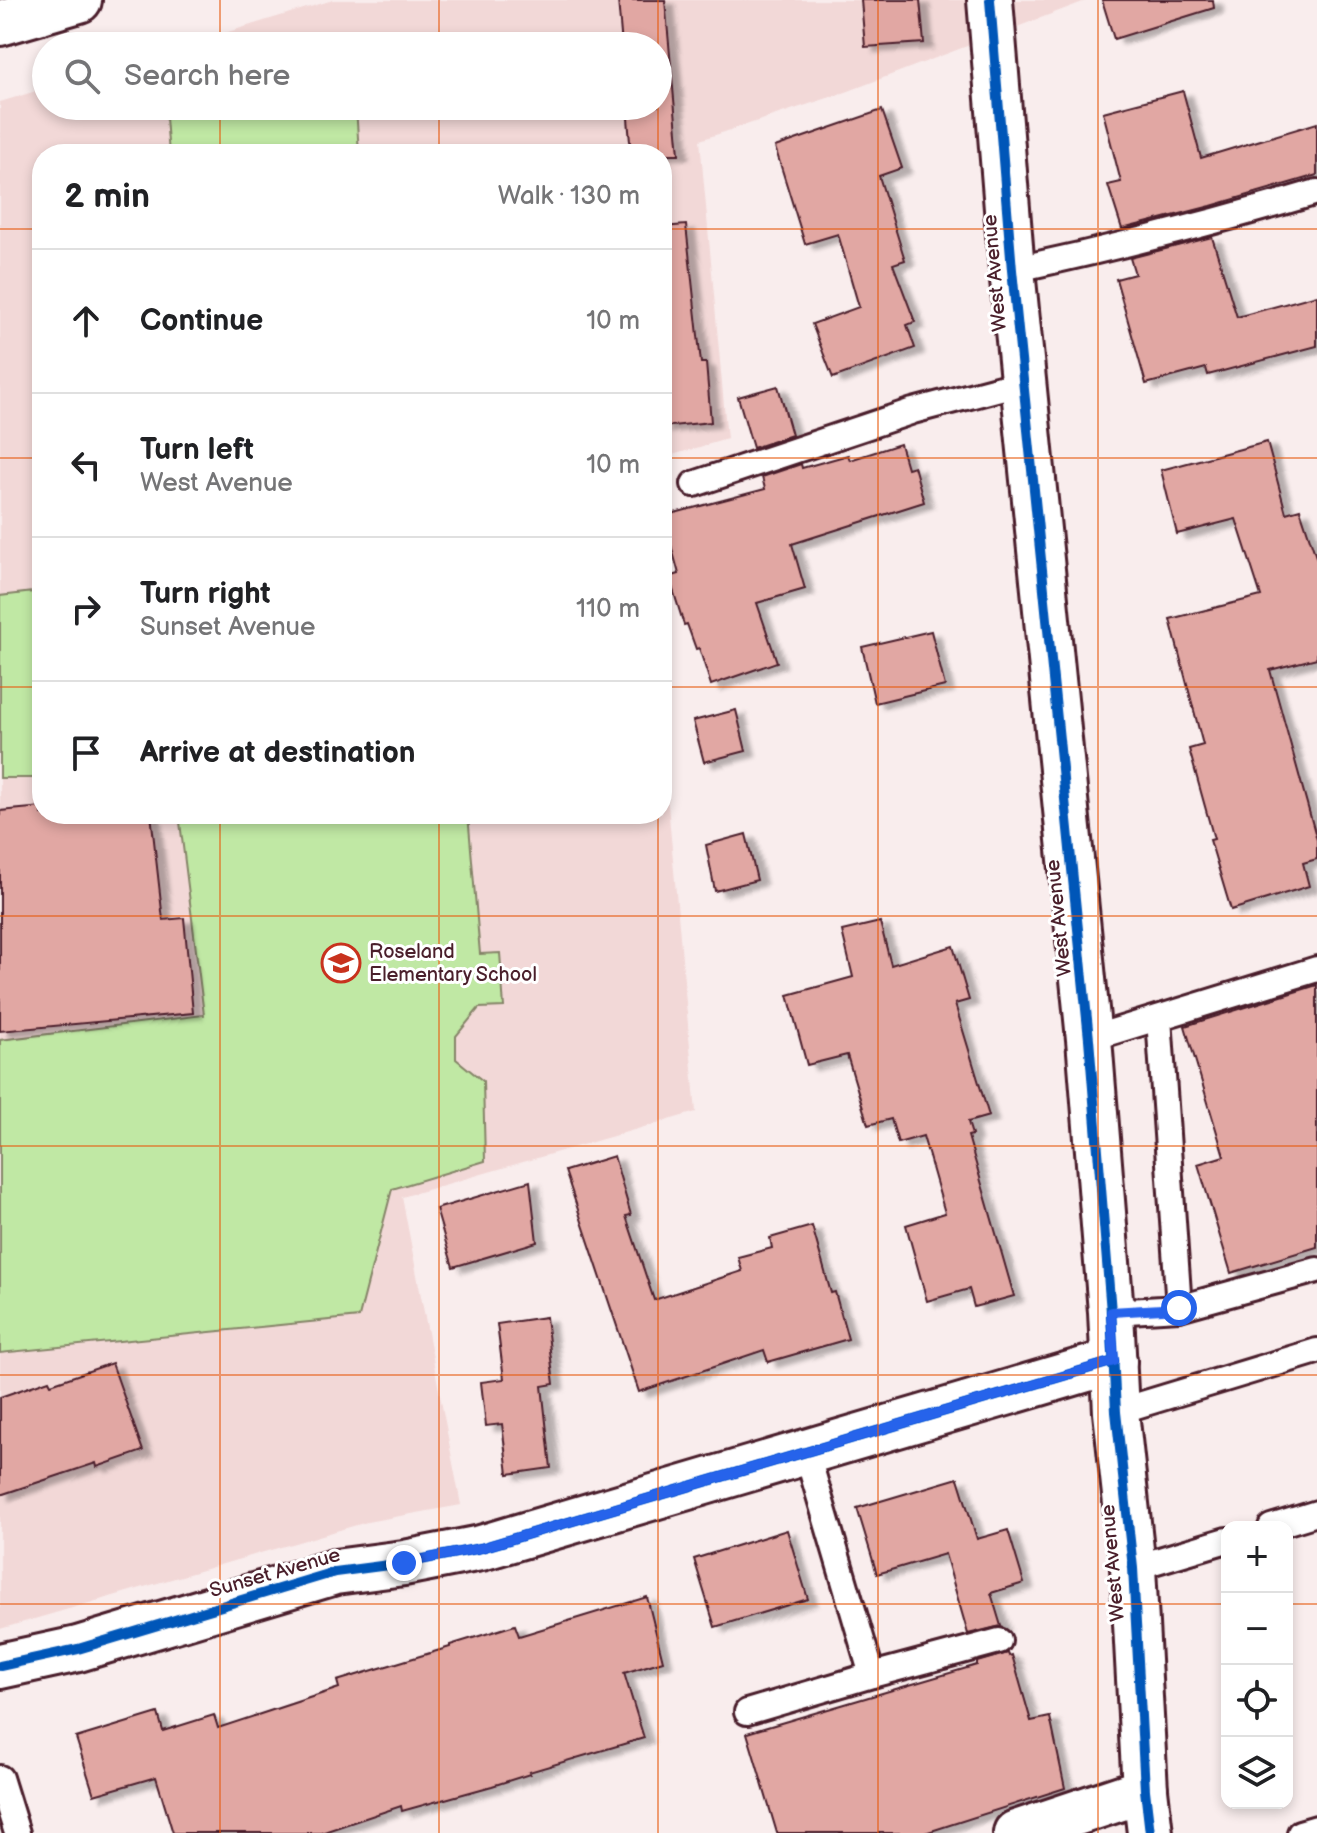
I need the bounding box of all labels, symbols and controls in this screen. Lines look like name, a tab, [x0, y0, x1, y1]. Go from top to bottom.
search box	[32, 32, 672, 120]
icon: search	[60, 54, 104, 98]
text: Search here	[124, 58, 290, 94]
text: 2 min	[64, 176, 150, 217]
text: Walk · 130 m	[498, 181, 640, 212]
street label: West Avenue	[978, 213, 1012, 333]
icon: ahead	[64, 299, 108, 343]
text: Continue	[140, 303, 263, 339]
text: 10 m	[586, 306, 640, 337]
text: Turn left	[140, 432, 254, 468]
icon: left	[64, 443, 108, 487]
text: 10 m	[586, 450, 640, 481]
text: West Avenue	[140, 468, 293, 499]
text: Turn right	[140, 576, 271, 612]
icon: right	[64, 587, 108, 631]
text: 110 m	[576, 594, 640, 625]
text: Sunset Avenue	[140, 612, 315, 643]
icon: arrive	[64, 731, 108, 775]
text: Arrive at destination	[140, 735, 416, 771]
street label: West Avenue	[1041, 858, 1077, 978]
place label: Roseland Elementary School	[369, 940, 537, 987]
school or university icon: Roseland Elementary School	[320, 942, 362, 984]
route start	[1161, 1290, 1197, 1326]
street label: West Avenue	[1096, 1503, 1130, 1623]
map controls	[1221, 1521, 1293, 1809]
button: +	[1221, 1521, 1293, 1593]
street label: Sunset Avenue	[207, 1543, 343, 1603]
route end	[386, 1545, 422, 1581]
button: −	[1221, 1593, 1293, 1665]
button: locate	[1221, 1665, 1293, 1737]
button: layers	[1221, 1737, 1293, 1809]

